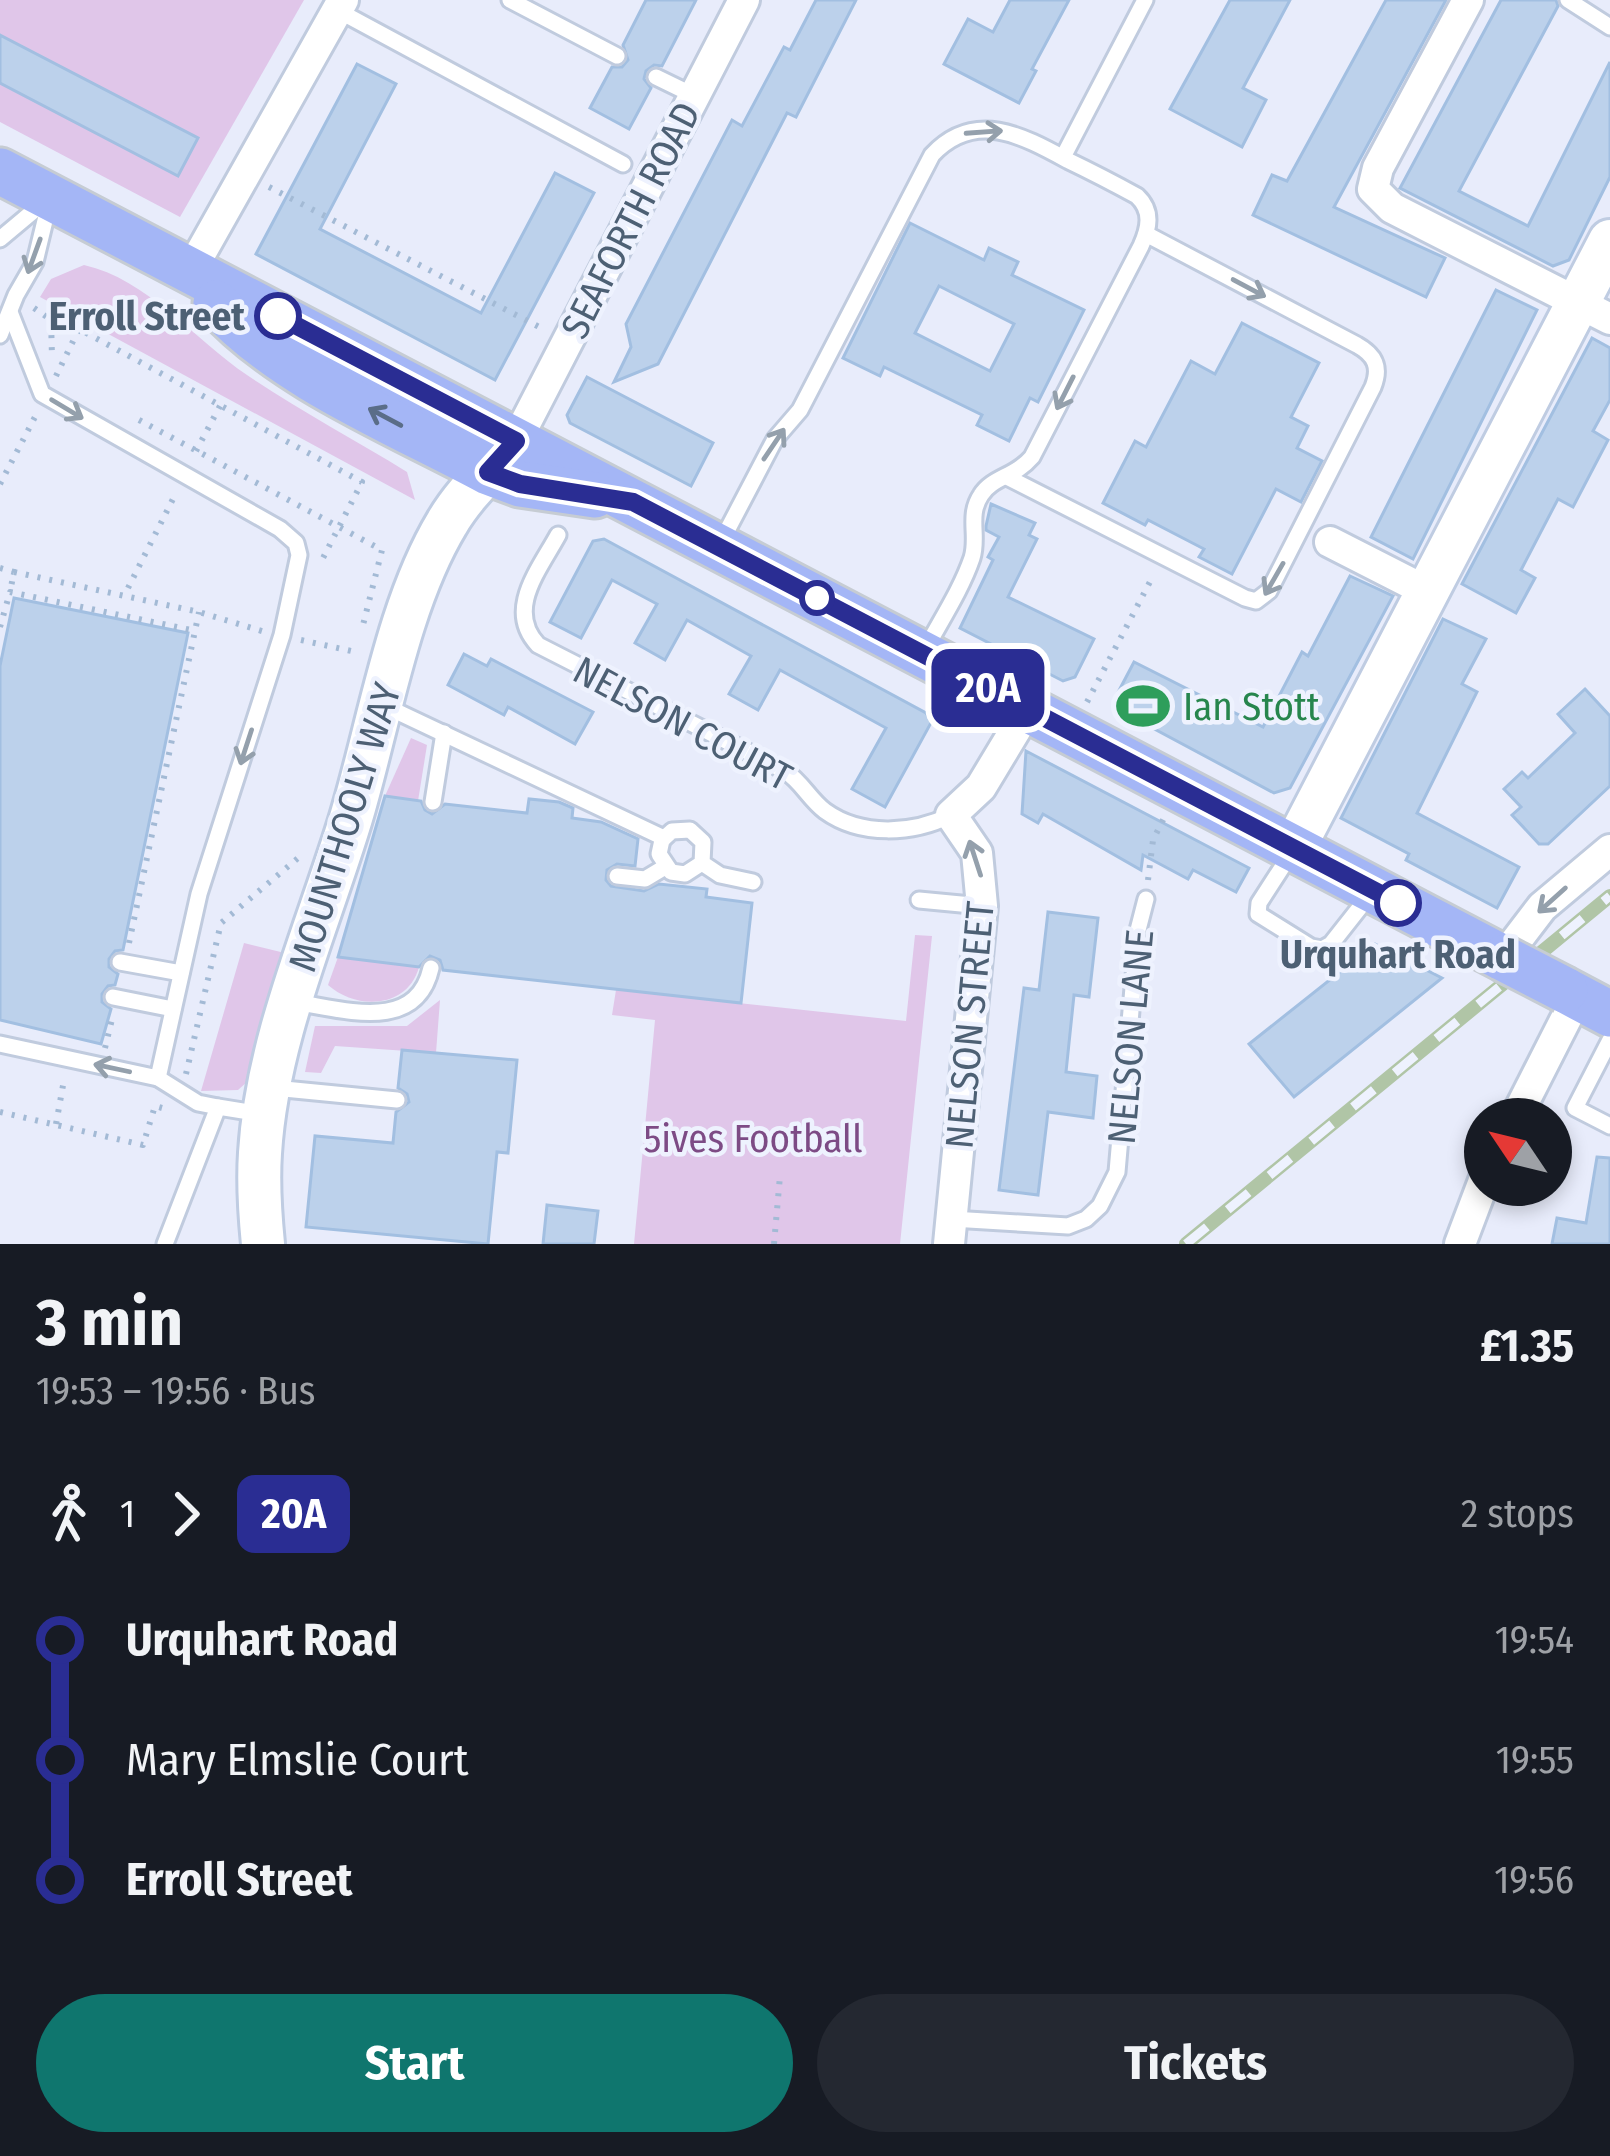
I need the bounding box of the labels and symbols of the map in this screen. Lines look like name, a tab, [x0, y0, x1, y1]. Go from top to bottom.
street label: SEAFORTH ROAD	[552, 95, 710, 346]
one-way arrow	[963, 120, 1002, 143]
one-way arrow	[22, 237, 43, 274]
one-way arrow	[1231, 278, 1267, 301]
place label: Erroll Street	[49, 294, 246, 340]
marker: Erroll Street	[256, 294, 300, 338]
one-way arrow	[1052, 375, 1075, 411]
one-way arrow	[49, 398, 84, 422]
one-way arrow	[368, 405, 403, 428]
one-way arrow	[761, 428, 786, 461]
one-way arrow	[1262, 561, 1286, 596]
unlabelled marker	[801, 582, 833, 614]
street label: NELSON COURT	[566, 647, 799, 801]
line badge: 20A	[919, 649, 1057, 727]
street label: MOUNTHOOLY WAY	[279, 677, 411, 977]
sports icon: Ian Stott	[1114, 677, 1172, 735]
place label: Ian Stott	[1183, 684, 1320, 730]
one-way arrow	[234, 727, 256, 765]
one-way arrow	[963, 839, 985, 877]
marker: Urquhart Road	[1376, 881, 1420, 925]
one-way arrow	[1537, 886, 1568, 913]
street label: NELSON STREET	[936, 900, 1004, 1151]
street label: NELSON LANE	[1099, 928, 1163, 1146]
place label: Urquhart Road	[1280, 932, 1516, 978]
one-way arrow	[93, 1056, 132, 1079]
north arrow	[1464, 1098, 1572, 1206]
park label: 5ives Football	[643, 1116, 863, 1162]

